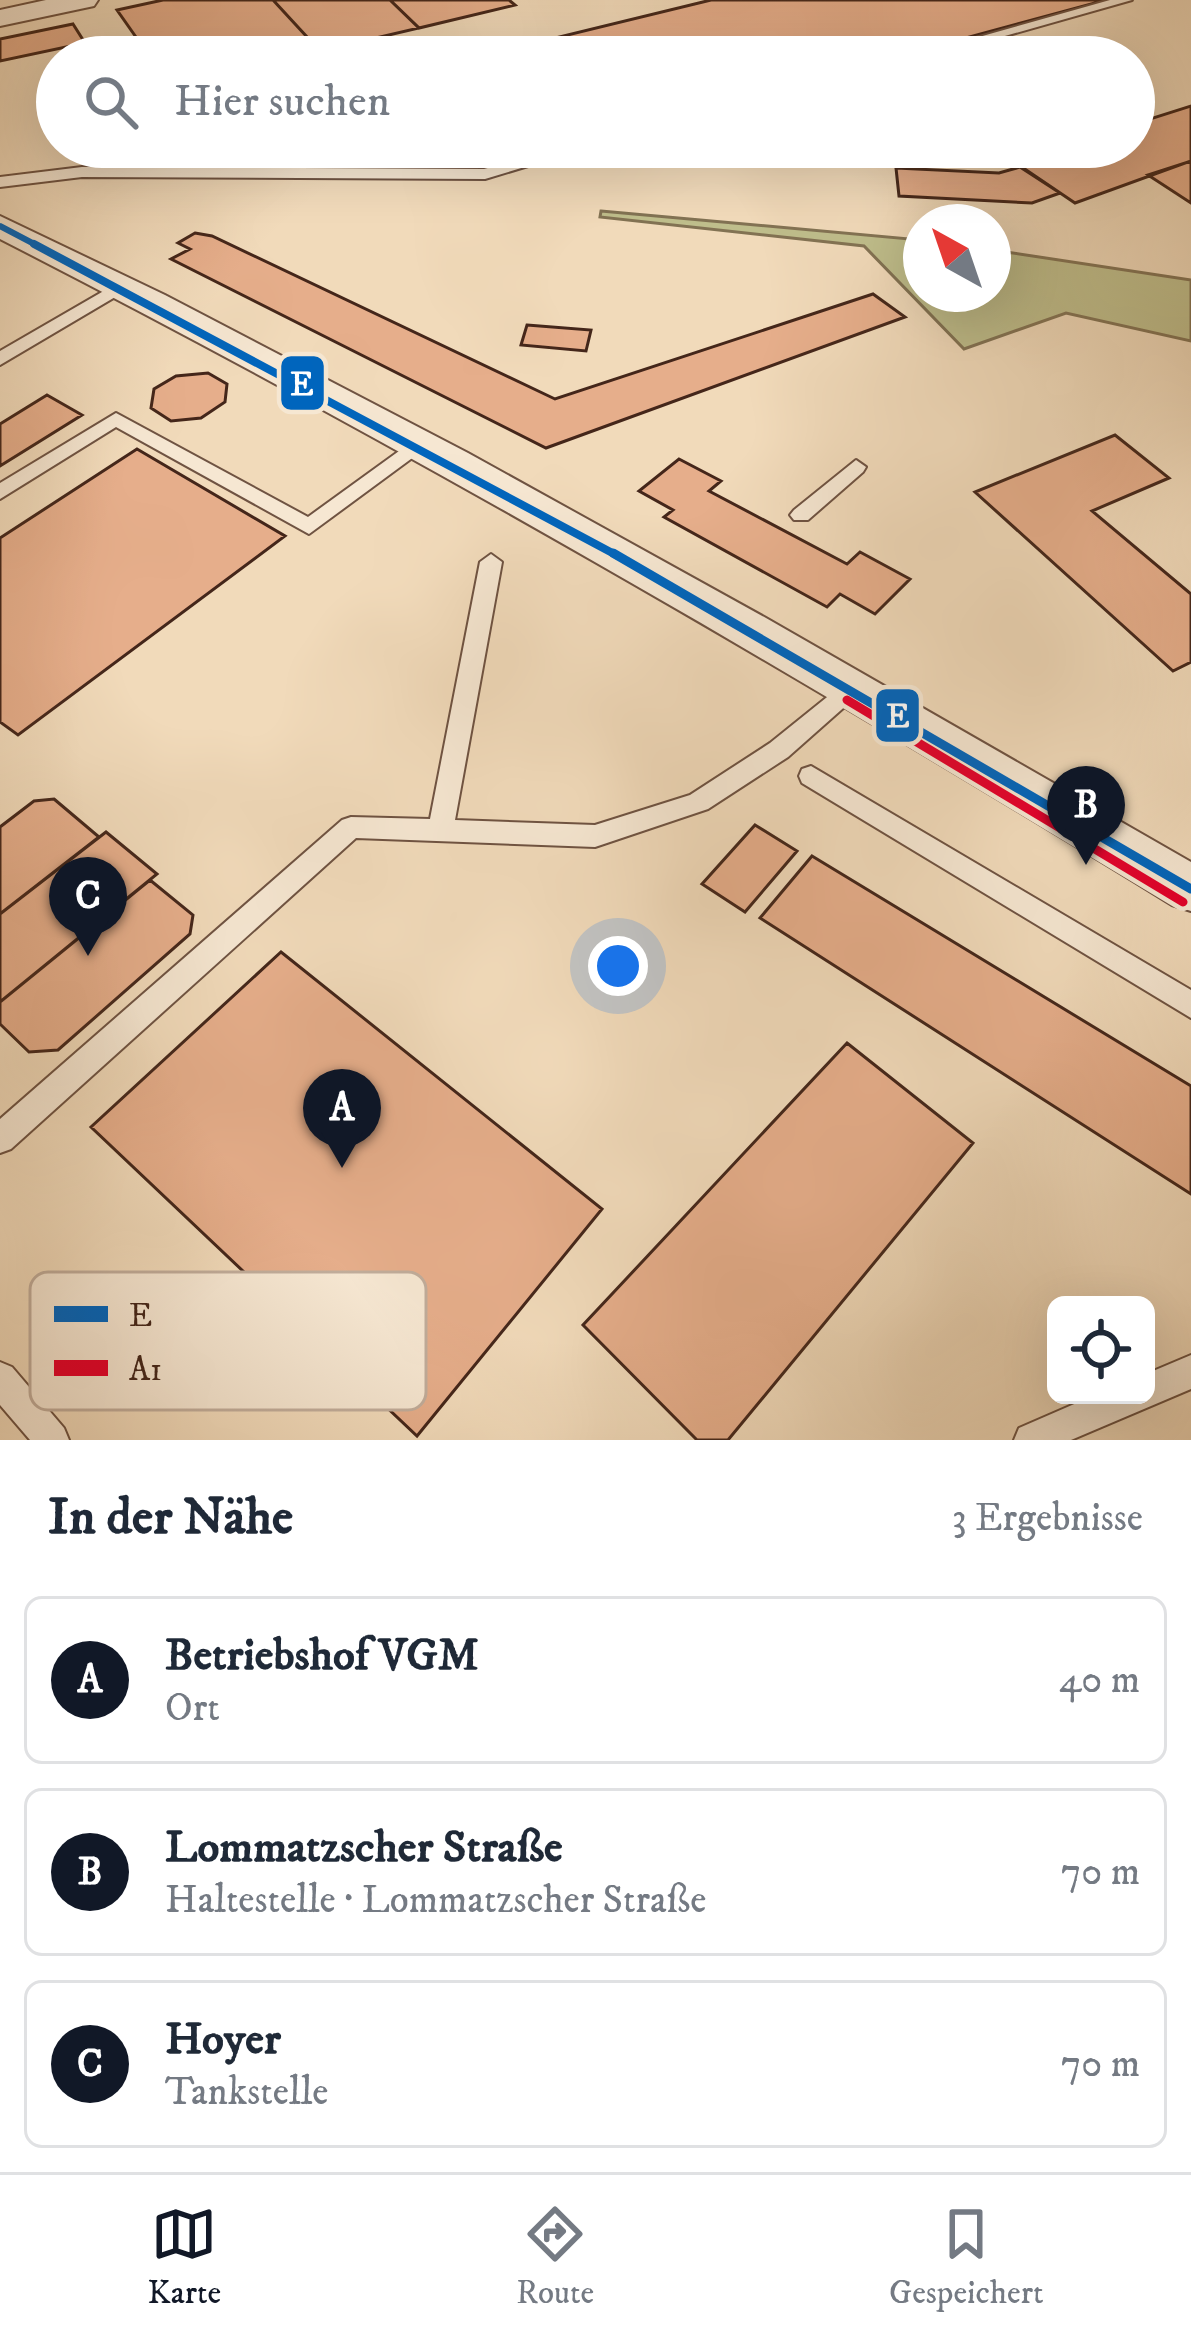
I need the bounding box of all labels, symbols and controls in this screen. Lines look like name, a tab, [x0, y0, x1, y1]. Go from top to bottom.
search box	[36, 36, 1155, 168]
icon: search	[78, 69, 144, 135]
text: Hier suchen	[174, 74, 390, 130]
north arrow	[903, 204, 1011, 312]
line badge: E	[279, 354, 326, 412]
text: E	[290, 365, 314, 406]
line badge: E	[874, 687, 921, 744]
text: E	[886, 697, 910, 738]
pin: B	[1047, 766, 1125, 865]
pin: C	[49, 857, 127, 956]
your location	[588, 936, 648, 996]
pin: A	[303, 1069, 381, 1168]
legend	[30, 1272, 426, 1410]
text: E	[129, 1296, 152, 1337]
map controls	[1047, 1296, 1155, 1404]
button: locate	[1047, 1296, 1155, 1404]
text: A1	[129, 1350, 162, 1391]
text: In der Nähe	[48, 1486, 293, 1550]
text: 3 Ergebnisse	[952, 1494, 1143, 1543]
text: Betriebshof VGM	[165, 1628, 479, 1684]
text: A	[78, 1656, 102, 1705]
text: 40 m	[1059, 1656, 1140, 1705]
text: Ort	[165, 1684, 220, 1733]
text: Lommatzscher Straße	[165, 1820, 563, 1876]
text: B	[78, 1848, 102, 1897]
text: 70 m	[1061, 1848, 1140, 1897]
text: Haltestelle · Lommatzscher Straße	[165, 1876, 706, 1925]
text: Hoyer	[165, 2012, 281, 2068]
text: C	[77, 2040, 103, 2089]
text: 70 m	[1061, 2040, 1140, 2089]
text: Tankstelle	[165, 2068, 328, 2117]
tab: Karte	[147, 2201, 221, 2314]
tab: Route	[516, 2201, 594, 2314]
tab: Gespeichert	[889, 2201, 1044, 2314]

